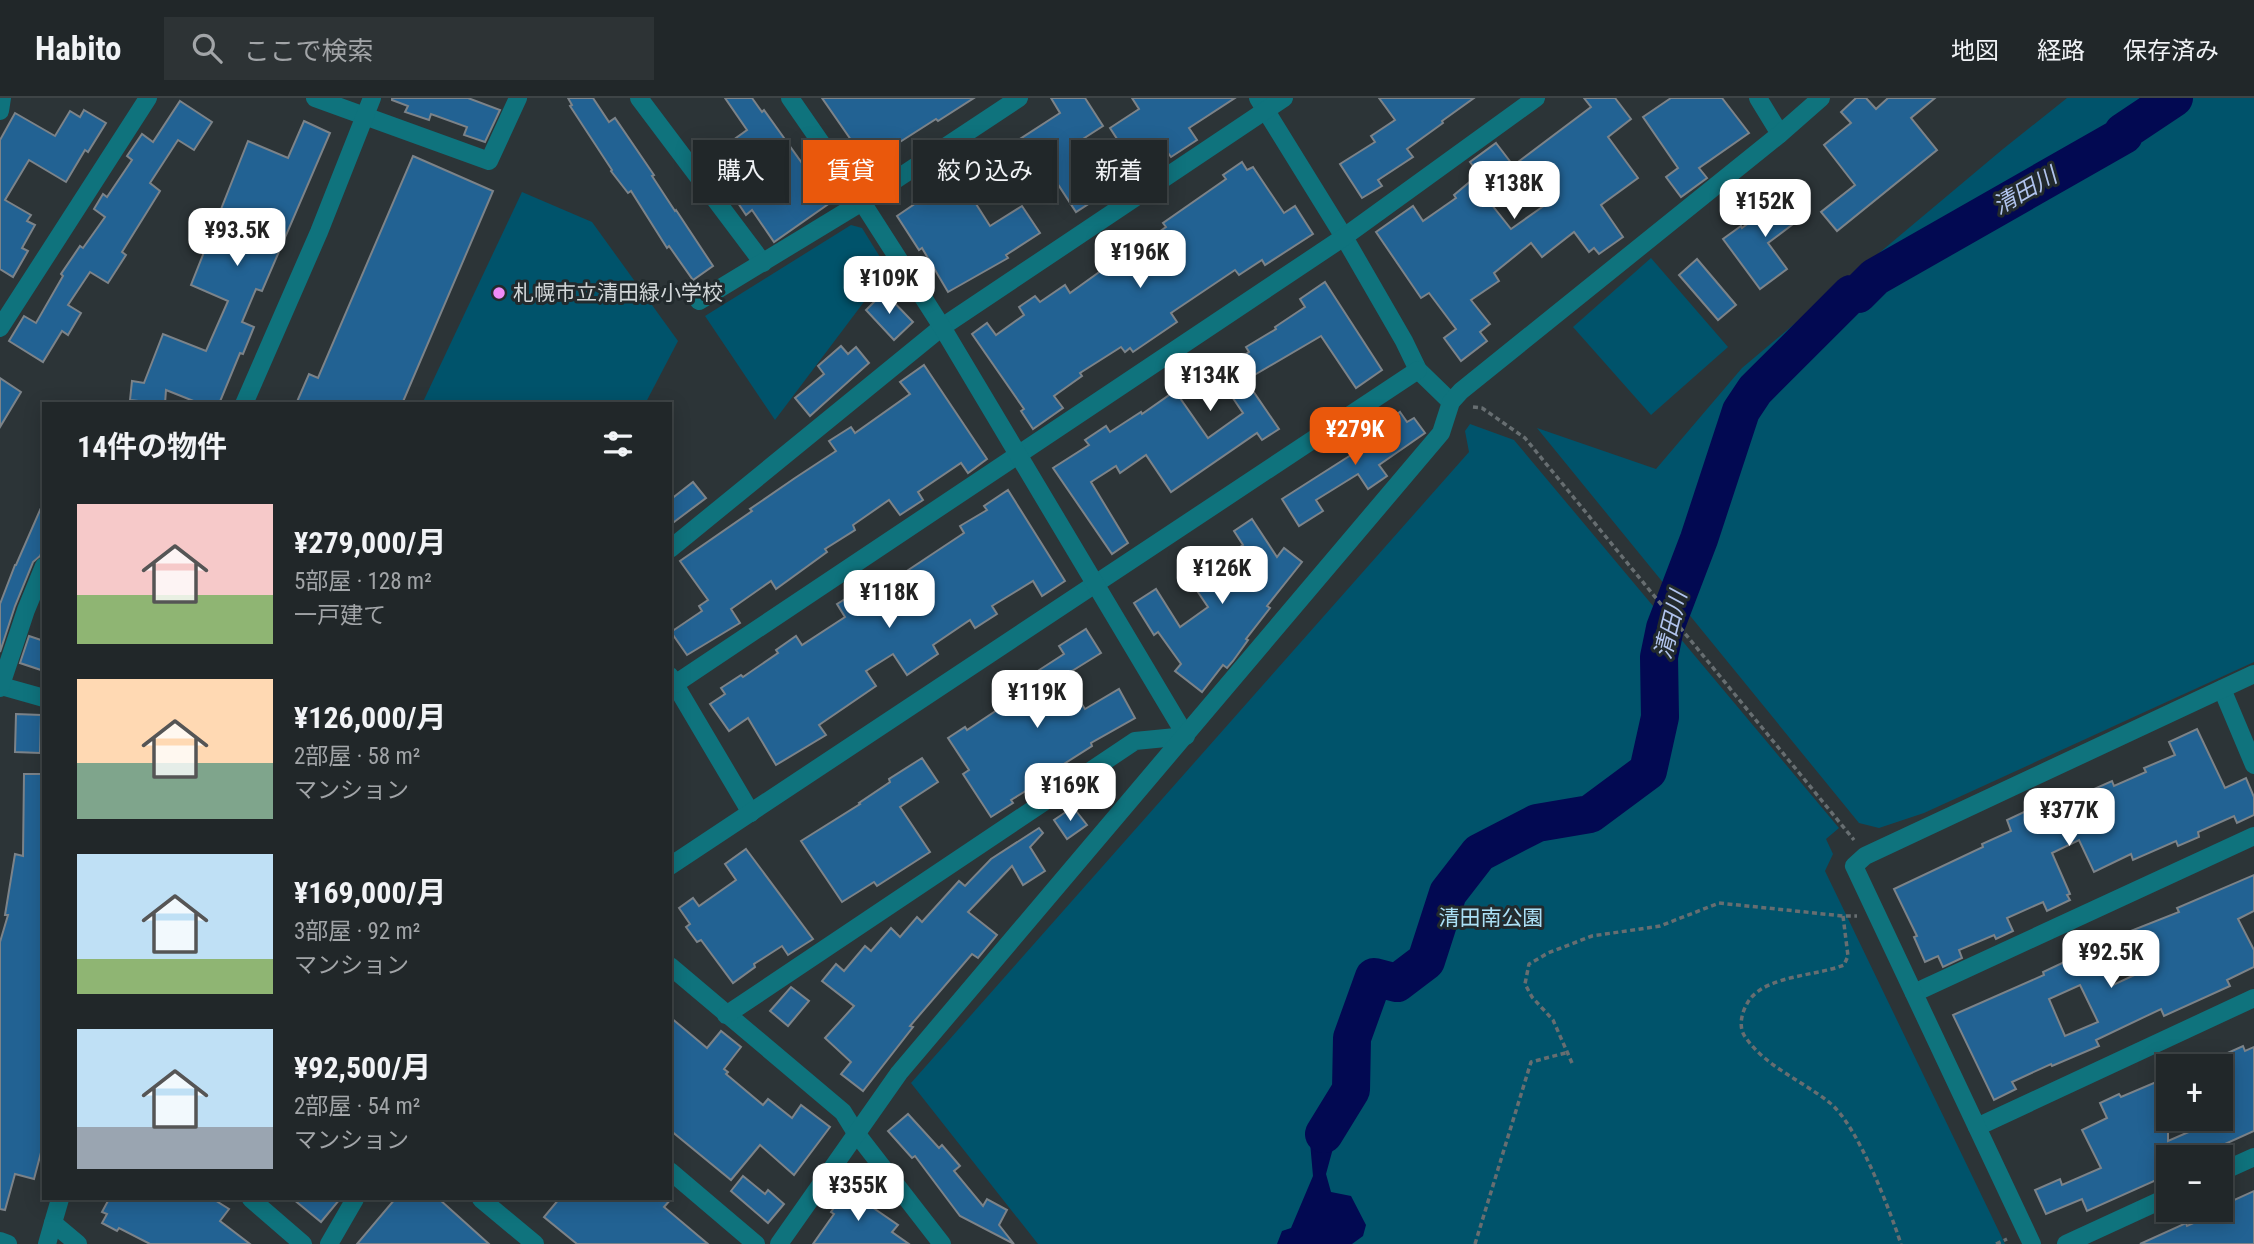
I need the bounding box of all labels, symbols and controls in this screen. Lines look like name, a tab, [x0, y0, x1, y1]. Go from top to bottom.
search box	[164, 17, 654, 80]
text: Habito	[35, 29, 122, 68]
icon: search	[188, 29, 226, 67]
text: ここで検索	[244, 36, 374, 66]
text: 地図	[1951, 37, 1999, 65]
text: 経路	[2037, 37, 2085, 65]
text: 保存済み	[2123, 37, 2219, 65]
chip: 購入	[693, 140, 789, 203]
chip: 賃貸	[803, 140, 899, 203]
chip: 絞り込み	[913, 140, 1057, 203]
chip: 新着	[1071, 140, 1167, 203]
water label: 清田川	[1988, 161, 2064, 220]
pin: ¥138K	[1465, 162, 1563, 221]
text: ¥138K	[1485, 170, 1543, 197]
pin: ¥152K	[1716, 180, 1814, 239]
text: ¥152K	[1736, 188, 1794, 215]
pin: ¥93.5K	[180, 208, 294, 268]
text: ¥93.5K	[204, 217, 270, 244]
pin: ¥196K	[1091, 230, 1189, 290]
text: ¥196K	[1111, 239, 1169, 266]
pin: ¥109K	[840, 256, 938, 316]
text: ¥109K	[860, 265, 918, 292]
place label: 札幌市立清田緑小学校	[513, 281, 723, 305]
marker: 札幌市立清田緑小学校	[491, 285, 507, 301]
pin: ¥134K	[1161, 354, 1259, 413]
text: ¥134K	[1181, 362, 1239, 389]
pin: ¥279K	[1306, 408, 1404, 467]
text: ¥279K	[1326, 416, 1384, 443]
icon: filters	[599, 425, 637, 463]
text: 14件の物件	[77, 429, 227, 464]
text: ¥279,000/月	[294, 525, 447, 560]
icon: home	[133, 532, 217, 616]
pin: ¥126K	[1173, 546, 1271, 606]
text: ¥126K	[1193, 555, 1251, 582]
text: 5部屋 · 128 m²	[294, 568, 432, 595]
pin: ¥118K	[840, 570, 938, 630]
text: ¥118K	[860, 579, 918, 606]
water label: 清田川	[1650, 585, 1693, 662]
text: 一戸建て	[294, 602, 386, 629]
pin: ¥119K	[988, 670, 1086, 730]
text: ¥119K	[1008, 679, 1066, 706]
text: ¥126,000/月	[294, 700, 447, 735]
icon: home	[133, 707, 217, 791]
text: 2部屋 · 58 m²	[294, 743, 420, 770]
pin: ¥169K	[1021, 764, 1119, 823]
text: ¥169K	[1041, 772, 1099, 799]
text: マンション	[294, 777, 409, 804]
pin: ¥377K	[2020, 788, 2118, 848]
text: ¥377K	[2040, 797, 2098, 824]
text: ¥169,000/月	[294, 875, 447, 910]
icon: home	[133, 882, 217, 966]
park label: 清田南公園	[1439, 906, 1544, 930]
text: 3部屋 · 92 m²	[294, 918, 420, 945]
pin: ¥92.5K	[2054, 930, 2168, 990]
text: ¥92.5K	[2078, 939, 2144, 966]
text: マンション	[294, 952, 409, 979]
text: ¥92,500/月	[294, 1050, 431, 1085]
map controls	[2156, 1054, 2233, 1222]
button: +	[2156, 1054, 2233, 1131]
icon: home	[133, 1057, 217, 1141]
text: 2部屋 · 54 m²	[294, 1093, 420, 1120]
text: マンション	[294, 1127, 409, 1154]
button: −	[2156, 1145, 2233, 1222]
pin: ¥355K	[809, 1164, 907, 1223]
text: ¥355K	[829, 1172, 887, 1199]

